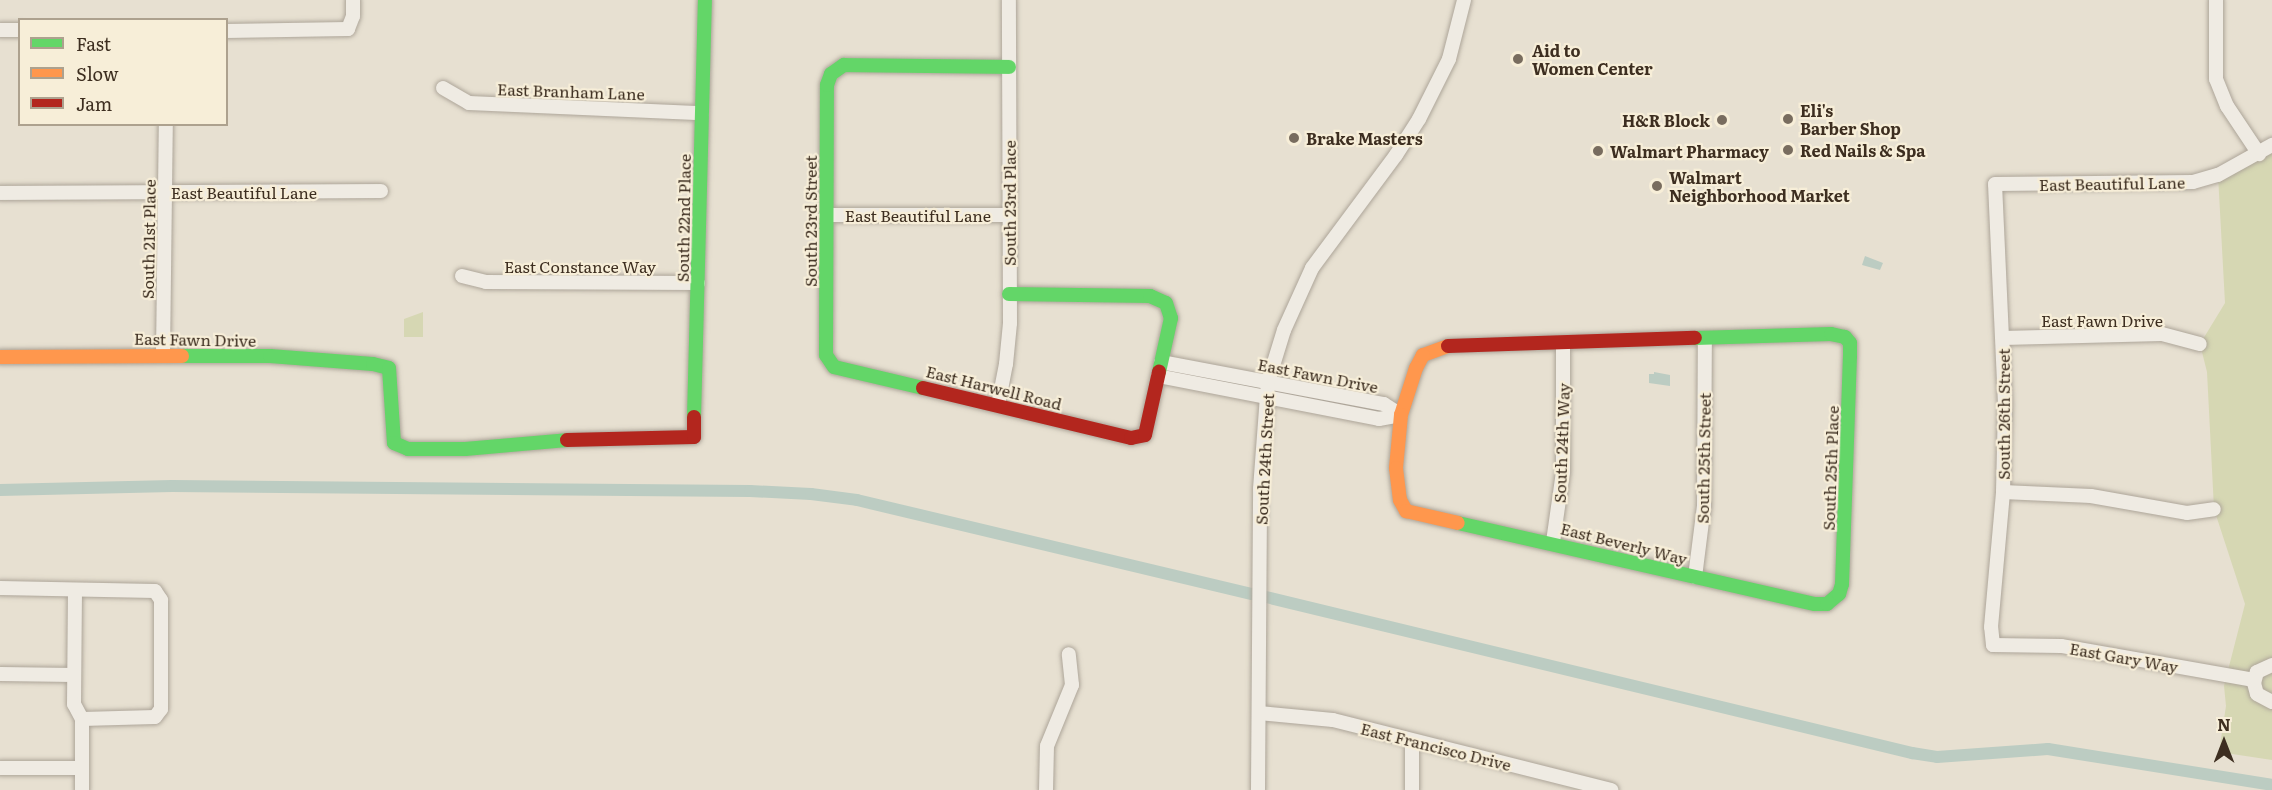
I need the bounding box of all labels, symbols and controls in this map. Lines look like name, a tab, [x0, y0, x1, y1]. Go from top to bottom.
legend	[18, 18, 228, 126]
text: Fast	[76, 30, 111, 57]
place label: Aid to Women Center	[1532, 40, 1653, 78]
marker: Aid to Women Center	[1509, 50, 1527, 68]
text: Slow	[76, 60, 118, 87]
street label: East Branham Lane	[497, 79, 645, 103]
text: Jam	[76, 90, 112, 117]
place label: Eli's Barber Shop	[1800, 100, 1901, 138]
place label: H&R Block	[1622, 110, 1710, 130]
marker: Eli's Barber Shop	[1781, 112, 1795, 126]
marker: H&R Block	[1715, 113, 1729, 127]
place label: Brake Masters	[1306, 128, 1423, 148]
marker: Brake Masters	[1287, 131, 1301, 145]
street label: South 23rd Place	[999, 140, 1019, 266]
place label: Red Nails & Spa	[1800, 140, 1925, 160]
place label: Walmart Pharmacy	[1610, 141, 1769, 161]
marker: Red Nails & Spa	[1781, 143, 1795, 157]
marker: Walmart Pharmacy	[1591, 144, 1605, 158]
street label: South 22nd Place	[672, 154, 694, 282]
street label: South 23rd Street	[800, 155, 820, 287]
place label: Walmart Neighborhood Market	[1669, 167, 1850, 205]
street label: East Beautiful Lane	[2039, 172, 2185, 194]
street label: South 21st Place	[137, 179, 159, 299]
marker: Walmart Neighborhood Market	[1650, 179, 1664, 193]
street label: East Beautiful Lane	[171, 182, 317, 202]
street label: East Beautiful Lane	[845, 205, 991, 225]
street label: East Constance Way	[504, 256, 656, 276]
street label: East Fawn Drive	[2041, 310, 2163, 330]
street label: East Fawn Drive	[134, 328, 256, 350]
street label: South 26th Street	[1993, 348, 2013, 480]
street label: East Fawn Drive	[1256, 354, 1380, 396]
street label: East Harwell Road	[924, 361, 1064, 413]
street label: South 24th Way	[1549, 383, 1573, 503]
street label: South 25th Street	[1692, 392, 1714, 524]
street label: South 24th Street	[1251, 393, 1277, 525]
street label: South 25th Place	[1818, 405, 1842, 531]
street label: East Beverly Way	[1559, 518, 1689, 568]
street label: East Gary Way	[2068, 638, 2180, 676]
north arrow	[2194, 712, 2254, 772]
text: N	[2217, 712, 2231, 736]
street label: East Francisco Drive	[1359, 718, 1513, 774]

